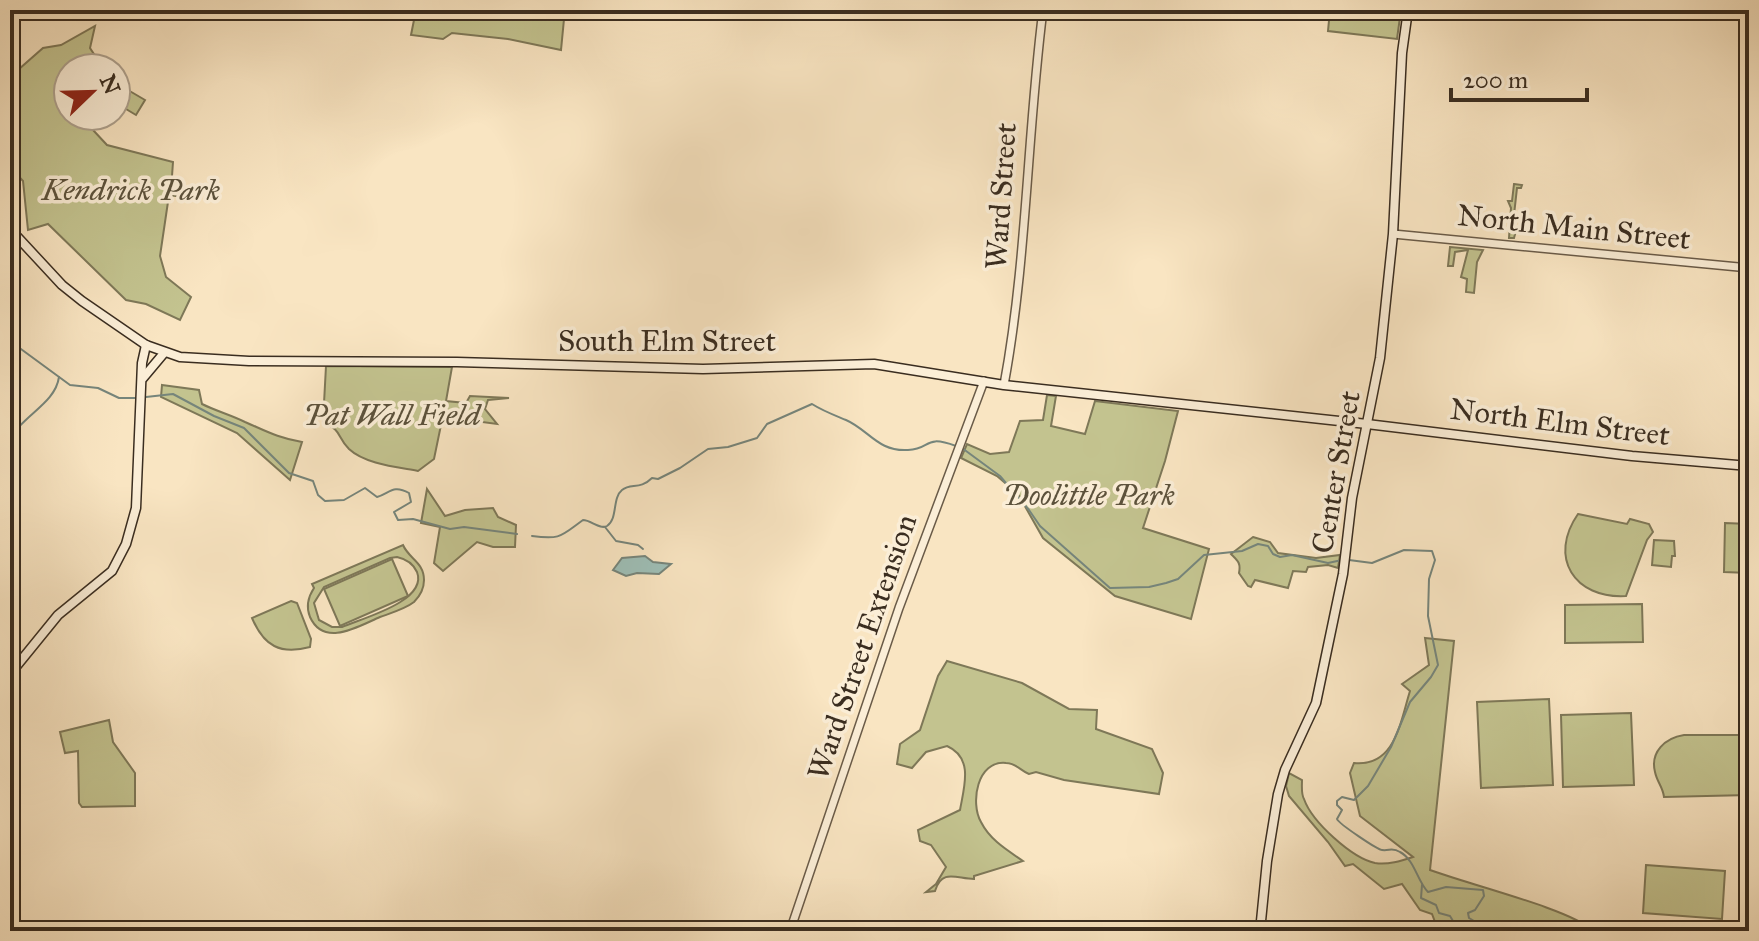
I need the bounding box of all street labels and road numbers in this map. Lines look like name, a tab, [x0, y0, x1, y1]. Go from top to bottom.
street label: Ward Street	[978, 121, 1024, 271]
street label: North Main Street	[1456, 197, 1693, 257]
street label: South Elm Street	[558, 323, 776, 359]
street label: Center Street	[1304, 388, 1368, 556]
street label: North Elm Street	[1448, 391, 1672, 453]
street label: Ward Street Extension	[800, 510, 924, 784]

